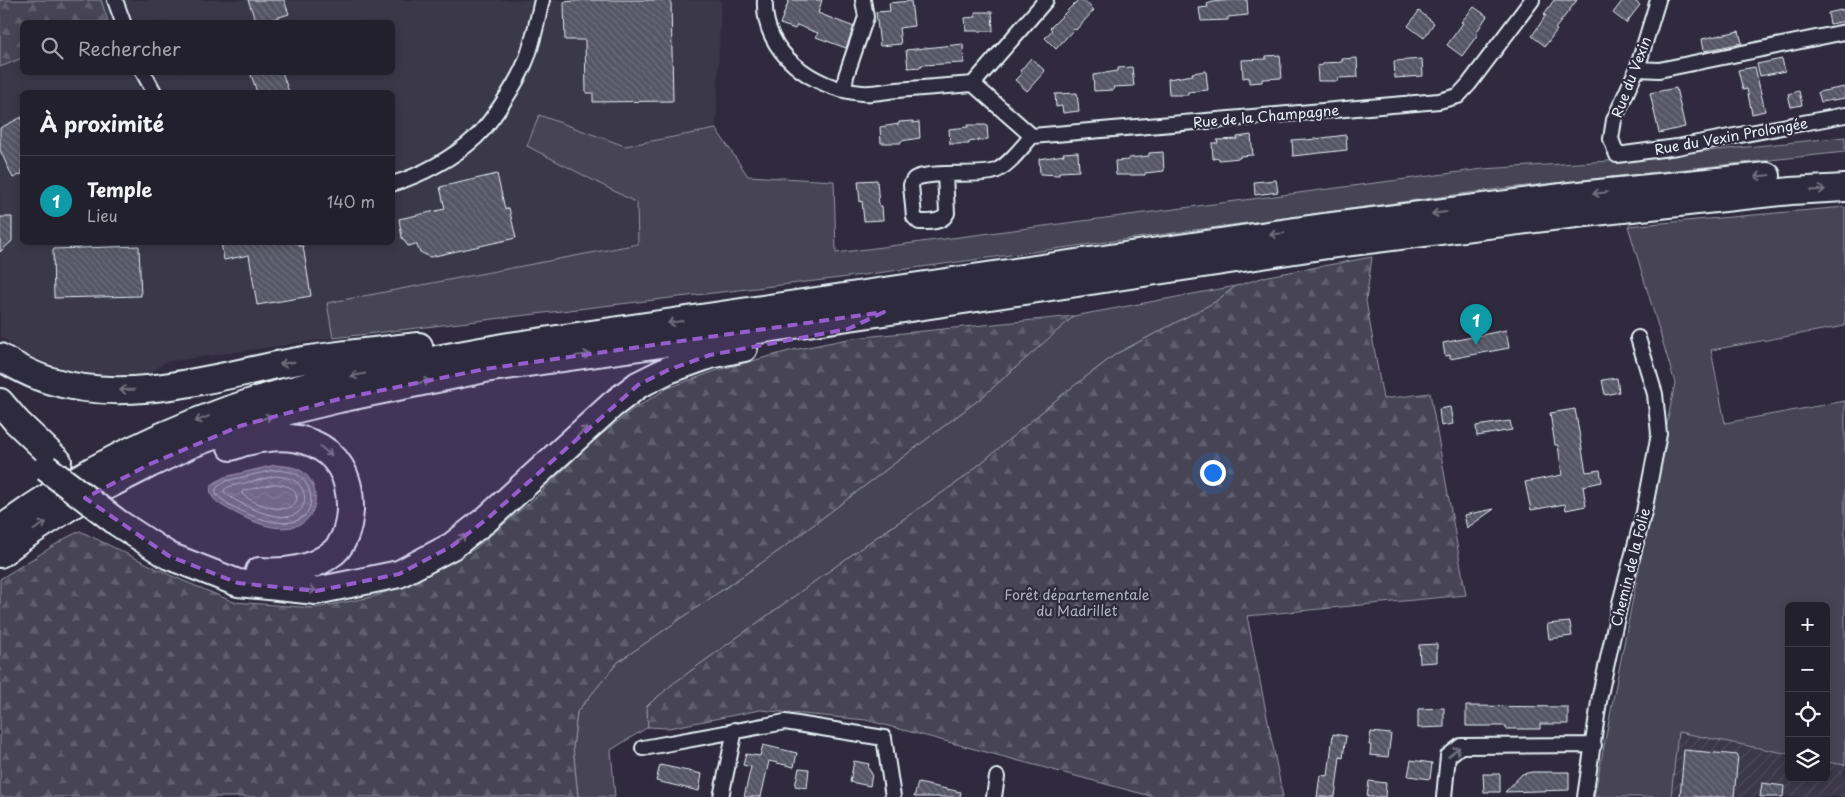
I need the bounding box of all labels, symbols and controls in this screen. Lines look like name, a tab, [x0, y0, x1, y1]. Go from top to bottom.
search box	[20, 20, 395, 75]
street label: Rue du Vexin	[1606, 33, 1656, 121]
icon: search	[38, 34, 66, 62]
text: Rechercher	[78, 34, 181, 62]
street label: Rue de la Champagne	[1192, 99, 1340, 133]
text: À proximité	[40, 107, 164, 139]
street label: Rue du Vexin Prolongée	[1653, 112, 1809, 160]
one-way arrow	[1754, 172, 1770, 181]
text: Temple	[87, 175, 152, 203]
one-way arrow	[1810, 185, 1826, 194]
one-way arrow	[1592, 188, 1608, 198]
text: 1	[52, 189, 60, 213]
text: 140 m	[327, 189, 375, 213]
text: Lieu	[87, 203, 118, 227]
one-way arrow	[1431, 208, 1447, 218]
one-way arrow	[1270, 229, 1286, 239]
pin: 1	[1460, 304, 1492, 345]
one-way arrow	[667, 317, 683, 327]
one-way arrow	[575, 350, 591, 360]
one-way arrow	[279, 359, 295, 369]
one-way arrow	[351, 370, 367, 380]
one-way arrow	[415, 376, 431, 386]
one-way arrow	[119, 385, 135, 394]
one-way arrow	[256, 413, 272, 423]
one-way arrow	[195, 415, 210, 425]
one-way arrow	[576, 426, 589, 438]
one-way arrow	[319, 446, 332, 457]
your location	[1200, 460, 1226, 486]
street label: Chemin de la Folie	[1605, 505, 1655, 628]
one-way arrow	[33, 521, 47, 531]
one-way arrow	[453, 534, 467, 544]
park label: Forêt départementale du Madrillet	[1004, 584, 1150, 621]
one-way arrow	[301, 586, 317, 595]
map controls	[1785, 602, 1830, 782]
button: +	[1785, 602, 1830, 647]
button: −	[1785, 647, 1830, 692]
button: locate	[1785, 692, 1830, 737]
button: layers	[1785, 737, 1830, 782]
one-way arrow	[1448, 746, 1461, 757]

